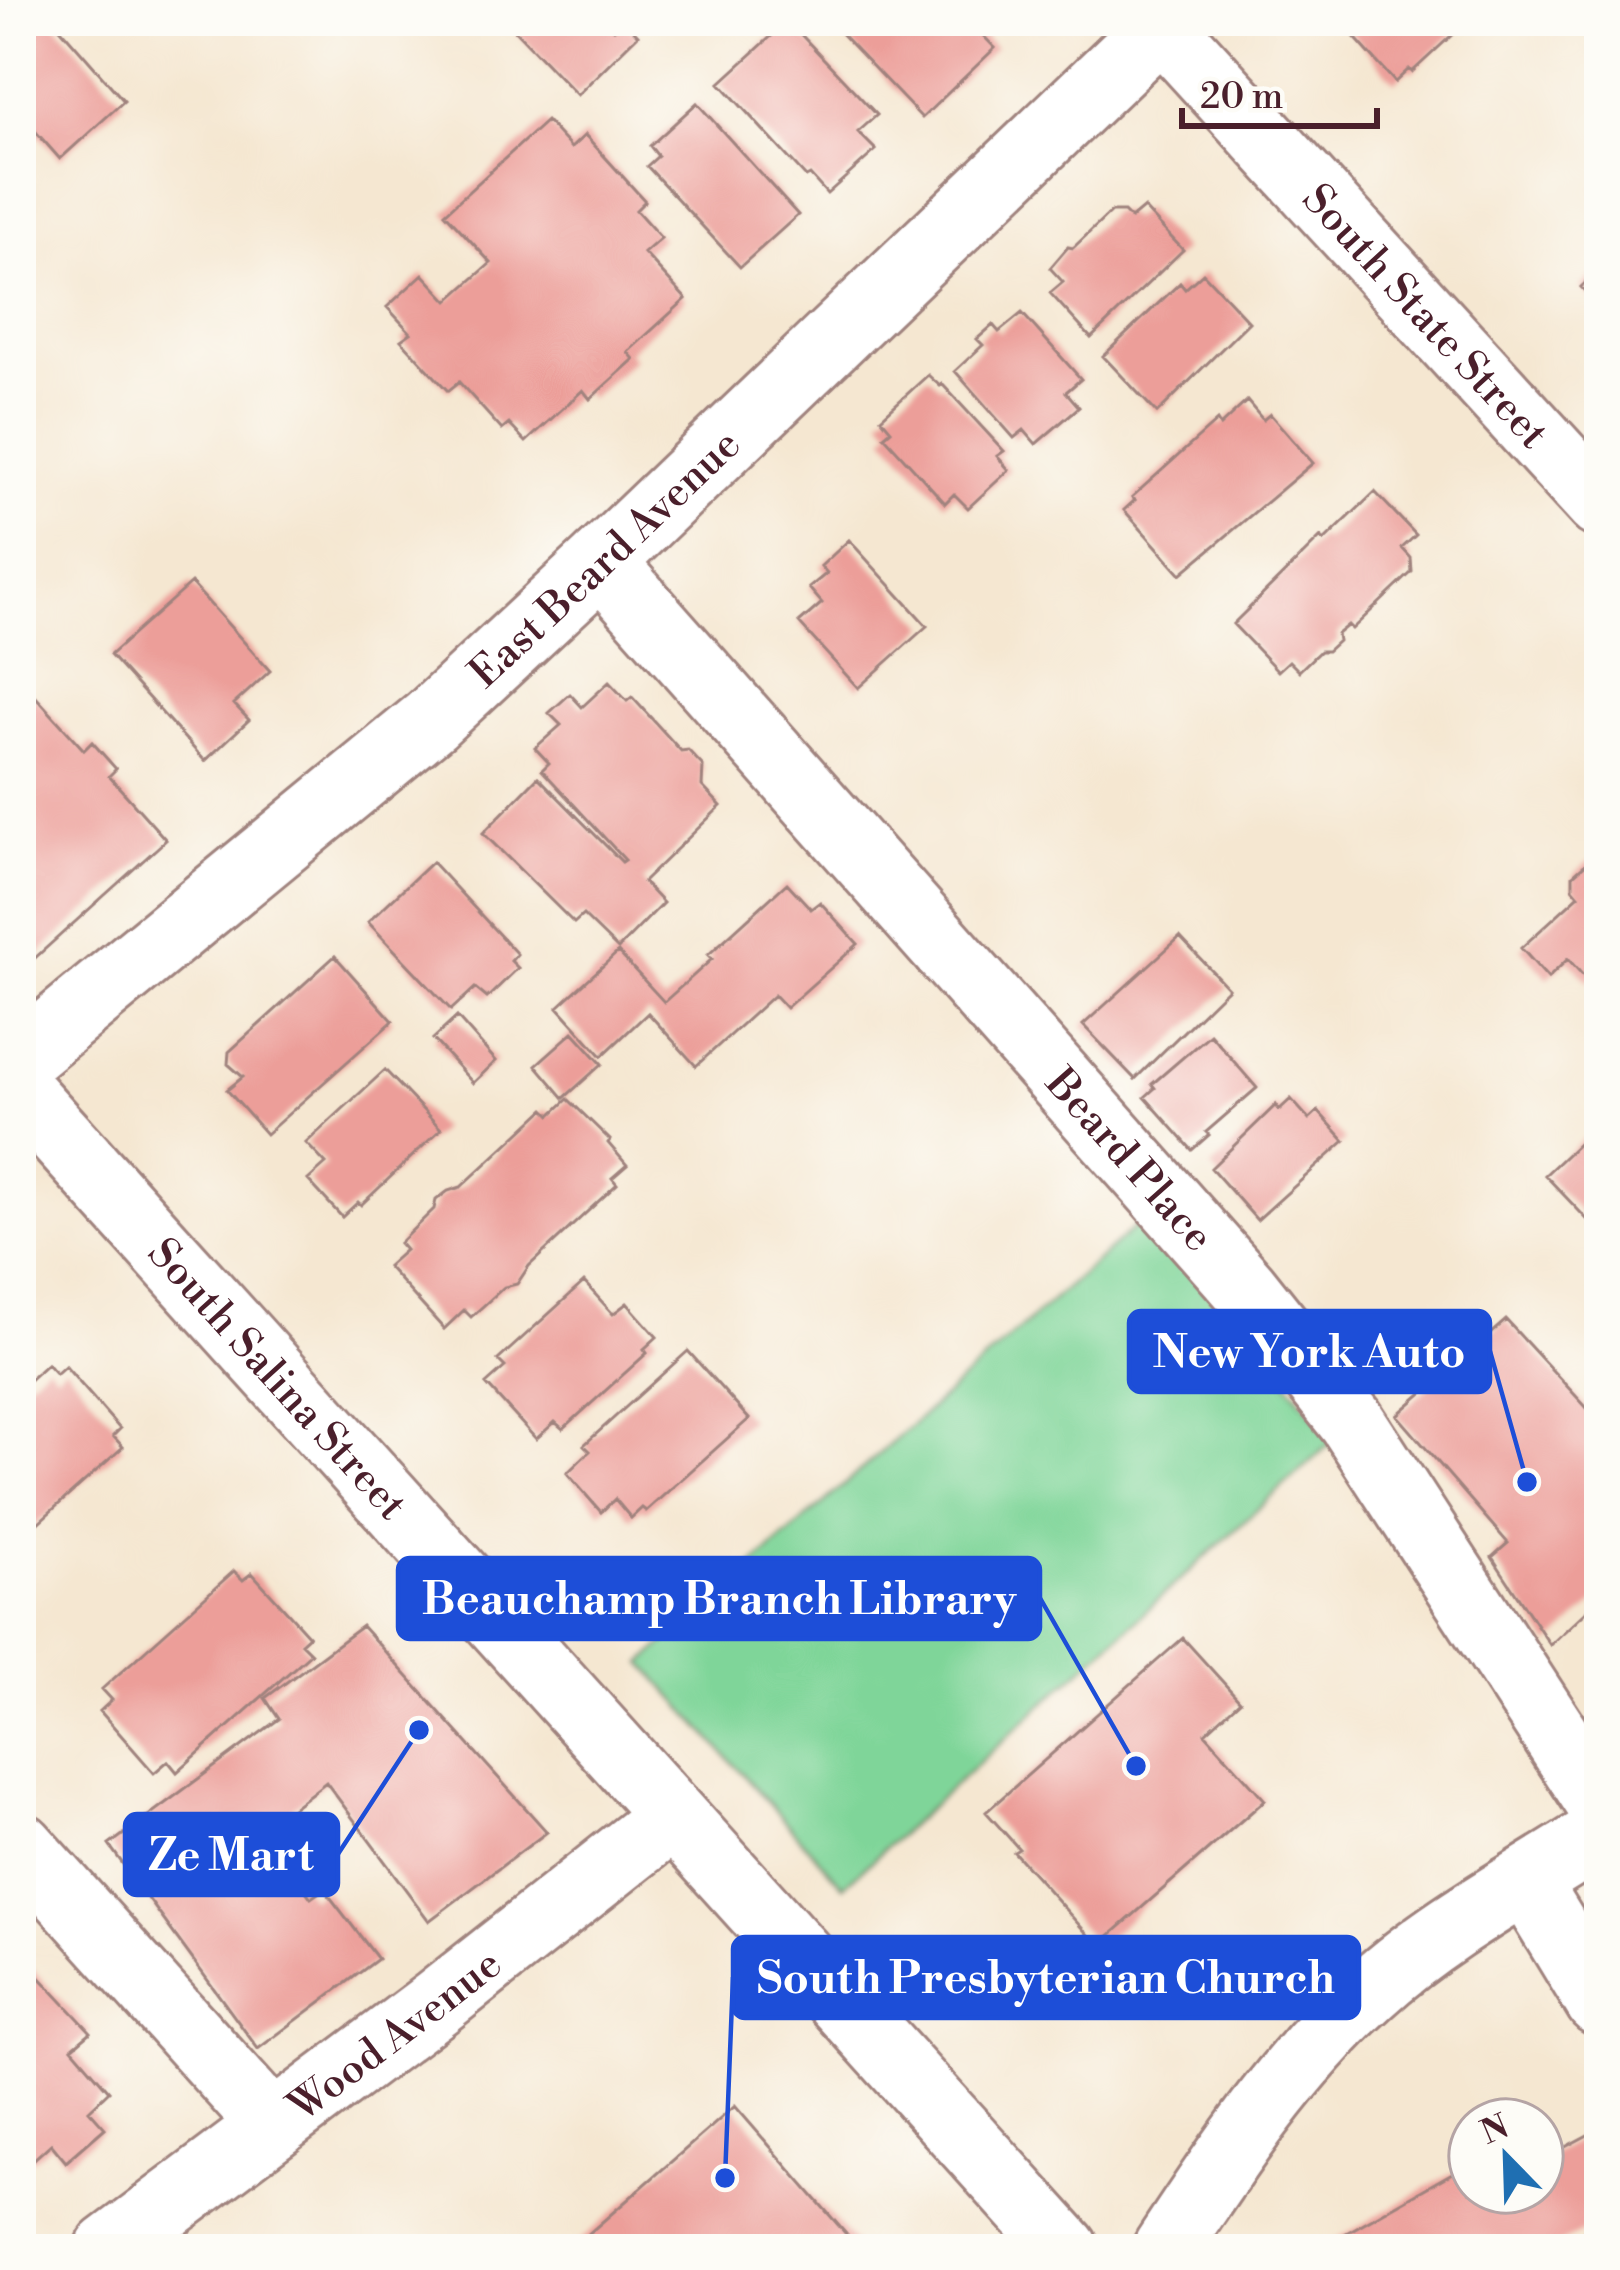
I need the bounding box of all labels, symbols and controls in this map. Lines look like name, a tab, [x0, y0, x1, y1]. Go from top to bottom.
scale bar	[1182, 54, 1377, 128]
text: 20 m	[1200, 75, 1283, 120]
street label: South State Street	[1290, 174, 1559, 461]
street label: East Beard Avenue	[459, 419, 752, 700]
street label: Beard Place	[1033, 1057, 1224, 1263]
street label: South Salina Street	[136, 1228, 417, 1532]
callout: New York Auto	[1129, 1311, 1490, 1392]
text: New York Auto	[1152, 1325, 1466, 1382]
callout: Beauchamp Branch Library	[398, 1558, 1040, 1639]
text: Beauchamp Branch Library	[422, 1572, 1017, 1629]
callout: Ze Mart	[125, 1814, 338, 1895]
text: Ze Mart	[148, 1828, 315, 1885]
callout: South Presbyterian Church	[733, 1937, 1359, 2018]
street label: Wood Avenue	[277, 1938, 513, 2135]
text: South Presbyterian Church	[757, 1951, 1335, 2008]
north arrow	[1446, 2096, 1566, 2216]
text: N	[1475, 2107, 1515, 2155]

